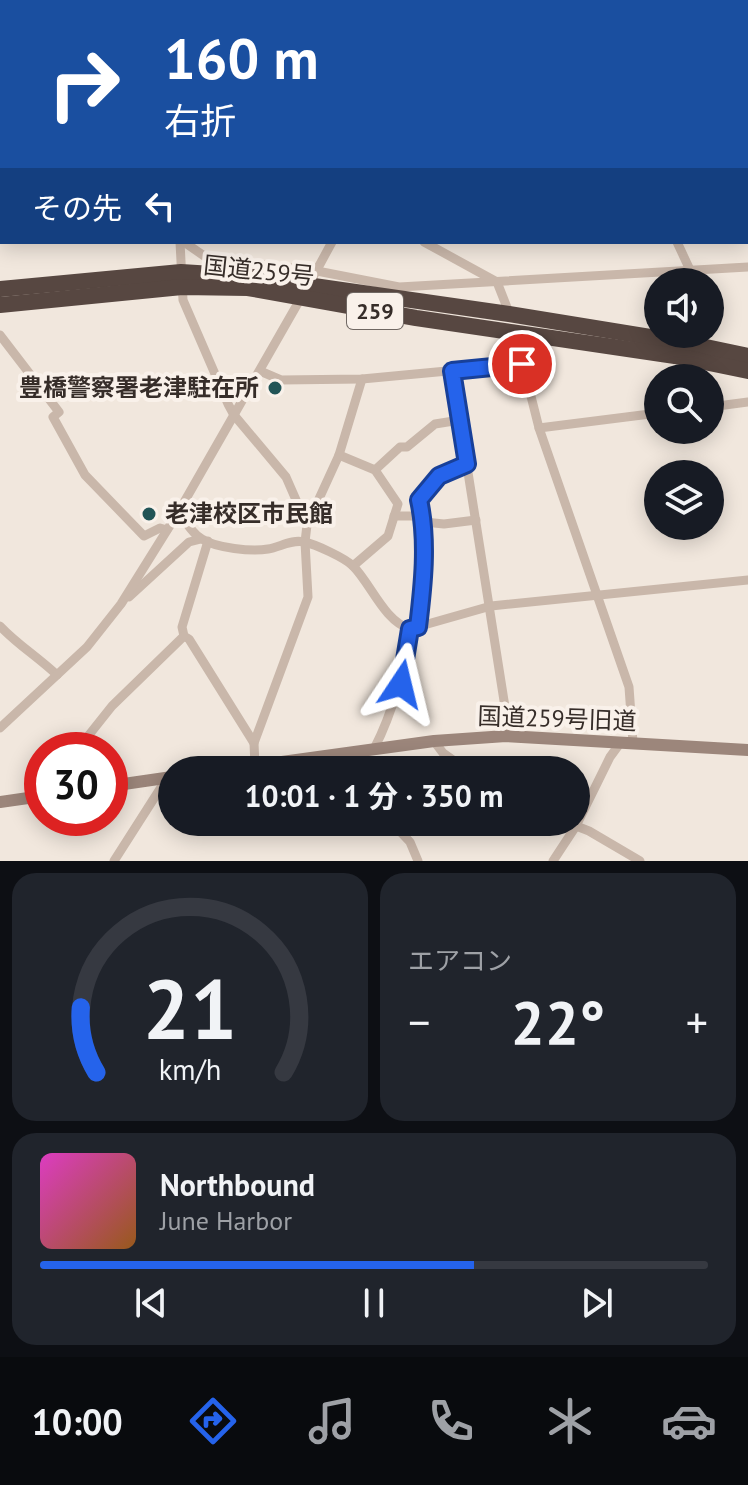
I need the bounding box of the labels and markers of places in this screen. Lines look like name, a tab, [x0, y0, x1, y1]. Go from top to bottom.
pin	[488, 330, 556, 398]
place label: 豊橋警察署老津駐在所	[19, 372, 259, 403]
marker: 豊橋警察署老津駐在所	[266, 379, 284, 397]
place label: 老津校区市民館	[165, 498, 333, 529]
marker: 老津校区市民館	[140, 505, 158, 523]

